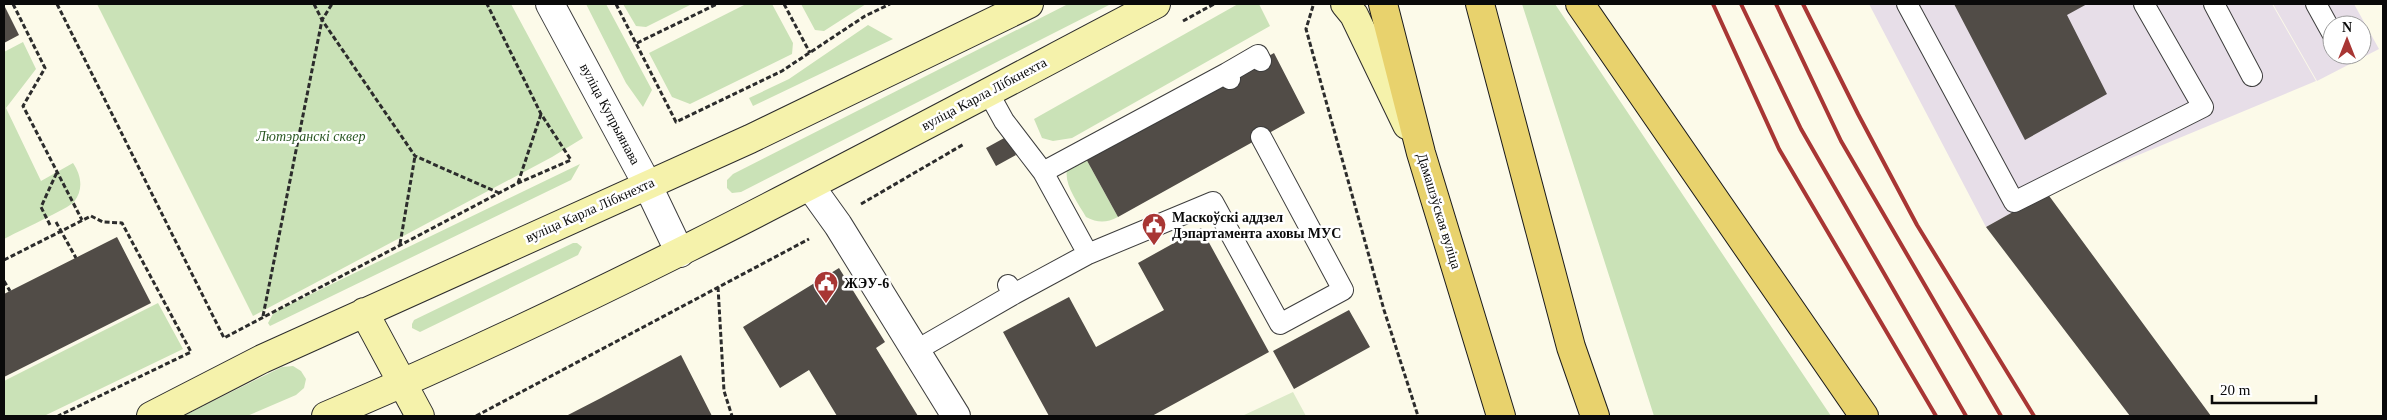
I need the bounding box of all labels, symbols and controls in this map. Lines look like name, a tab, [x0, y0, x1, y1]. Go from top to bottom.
north arrow	[2322, 15, 2372, 65]
text: N	[2342, 20, 2352, 35]
street label: вуліца Карла Лібкнехта	[919, 54, 1050, 133]
street label: вуліца Купрыянава	[577, 61, 643, 168]
park label: Лютэранскі сквер	[256, 129, 365, 144]
street label: Дамашэўская вуліца	[1414, 151, 1464, 272]
street label: вуліца Карла Лібкнехта	[523, 174, 657, 245]
place label: Маскоўскі аддзел Дэпартамента аховы МУС	[1172, 210, 1341, 241]
public building icon: Маскоўскі аддзел Дэпартамента аховы МУС	[1141, 212, 1167, 246]
public building icon: ЖЭУ-6	[813, 270, 839, 304]
place label: ЖЭУ-6	[844, 276, 889, 291]
scale bar	[2212, 372, 2316, 404]
text: 20 m	[2220, 382, 2251, 398]

